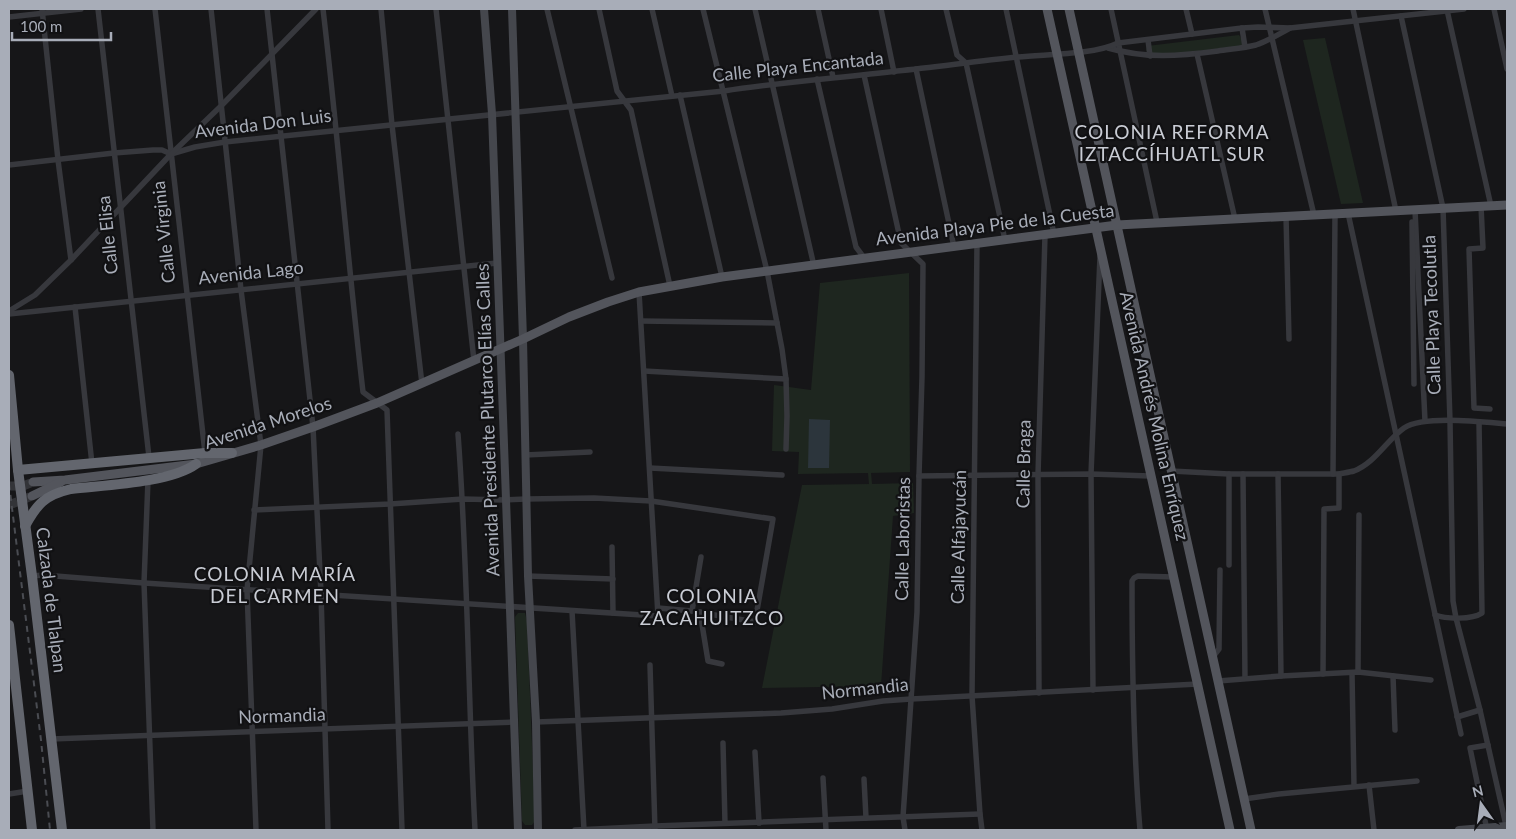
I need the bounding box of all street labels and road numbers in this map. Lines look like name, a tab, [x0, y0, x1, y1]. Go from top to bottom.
street label: Calle Playa Encantada	[711, 46, 885, 86]
street label: Avenida Don Luis	[193, 104, 333, 142]
street label: Calle Virginia	[147, 180, 179, 284]
street label: Calle Elisa	[92, 195, 122, 276]
street label: Avenida Playa Pie de la Cuesta	[874, 198, 1115, 250]
street label: Calle Playa Tecolutla	[1417, 235, 1445, 395]
street label: Avenida Lago	[197, 256, 305, 288]
street label: Avenida Presidente Plutarco Elías Calles	[471, 263, 503, 577]
street label: Avenida Andrés Molina Enríquez	[1116, 289, 1194, 543]
street label: Avenida Morelos	[201, 391, 334, 453]
street label: Calle Braga	[1011, 419, 1035, 509]
street label: Calle Alfajayucán	[946, 470, 970, 604]
street label: Calle Laboristas	[890, 477, 914, 601]
street label: Calzada de Tlalpan	[32, 526, 72, 674]
street label: Normandia	[820, 672, 909, 704]
street label: Normandia	[238, 702, 326, 728]

